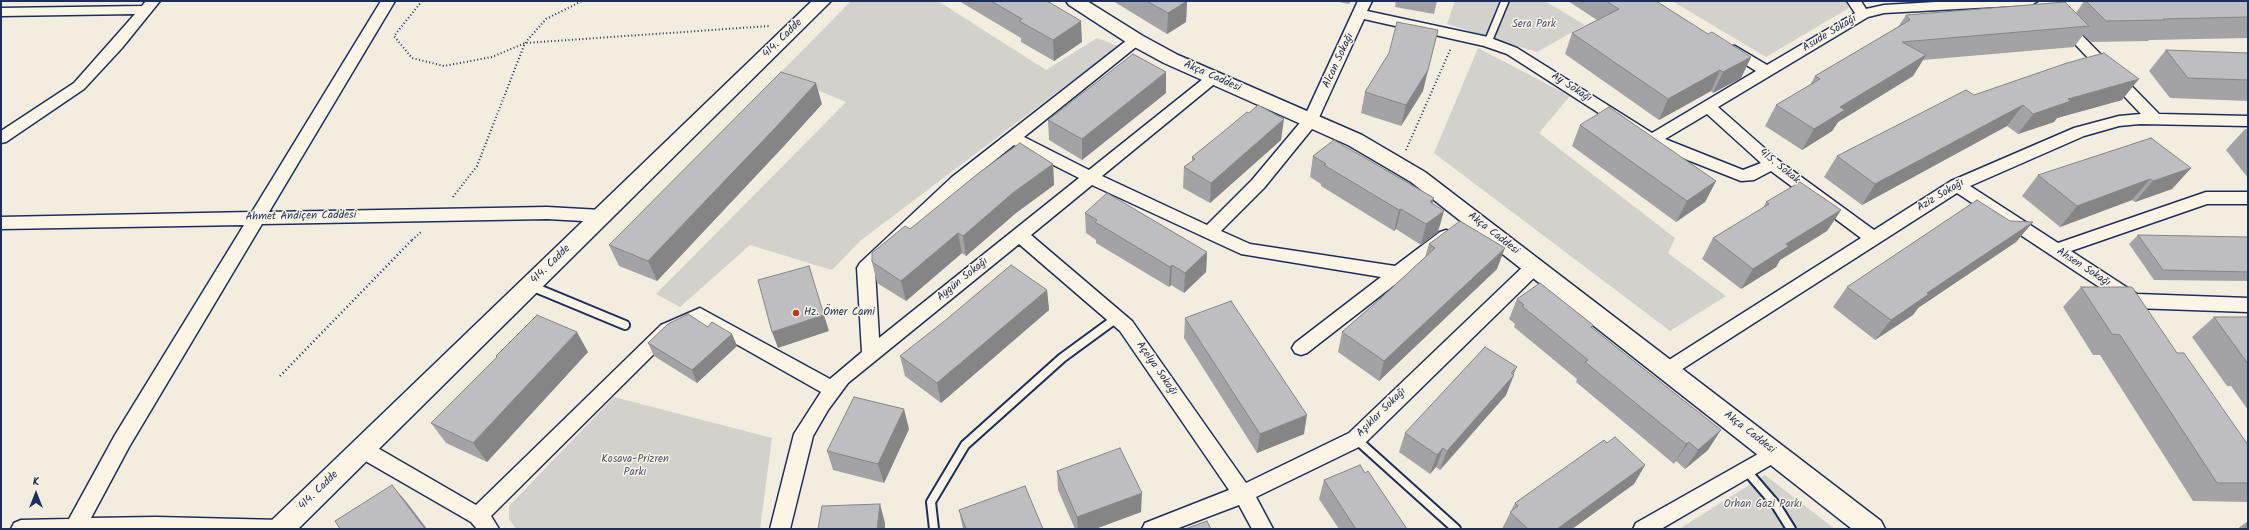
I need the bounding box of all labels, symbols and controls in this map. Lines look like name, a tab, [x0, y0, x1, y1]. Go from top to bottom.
street label: Asude Sokağı	[1801, 13, 1859, 55]
street label: 414. Cadde	[760, 17, 806, 61]
park label: Sera Park	[1512, 18, 1556, 32]
street label: Alcan Sokağı	[1321, 32, 1357, 90]
street label: Akça Caddesi	[1181, 59, 1243, 95]
street label: Ay Sokağı	[1548, 70, 1594, 106]
street label: 415. Sokak	[1756, 147, 1802, 187]
street label: Aziz Sokağı	[1915, 177, 1967, 215]
street label: Ahmet Andiçen Caddesi	[246, 209, 356, 225]
street label: Akça Caddesi	[1465, 210, 1521, 258]
street label: 414. Cadde	[528, 243, 574, 287]
street label: Ahsen Sokağı	[2054, 246, 2112, 290]
street label: Aygün Sokağı	[935, 255, 991, 305]
place label: Hz. Ömer Cami	[804, 306, 875, 320]
marker: Hz. Ömer Cami	[791, 308, 801, 318]
street label: Açelya Sokağı	[1132, 339, 1180, 399]
street label: Aşıklar Sokağı	[1355, 386, 1409, 440]
street label: Akça Caddesi	[1721, 409, 1777, 457]
park label: Kosava-Prizren Parkı	[601, 453, 669, 479]
street label: 414. Cadde	[296, 469, 342, 513]
text: K	[33, 473, 39, 491]
north arrow	[16, 474, 56, 514]
park label: Orhan Gazi Parkı	[1724, 498, 1802, 512]

